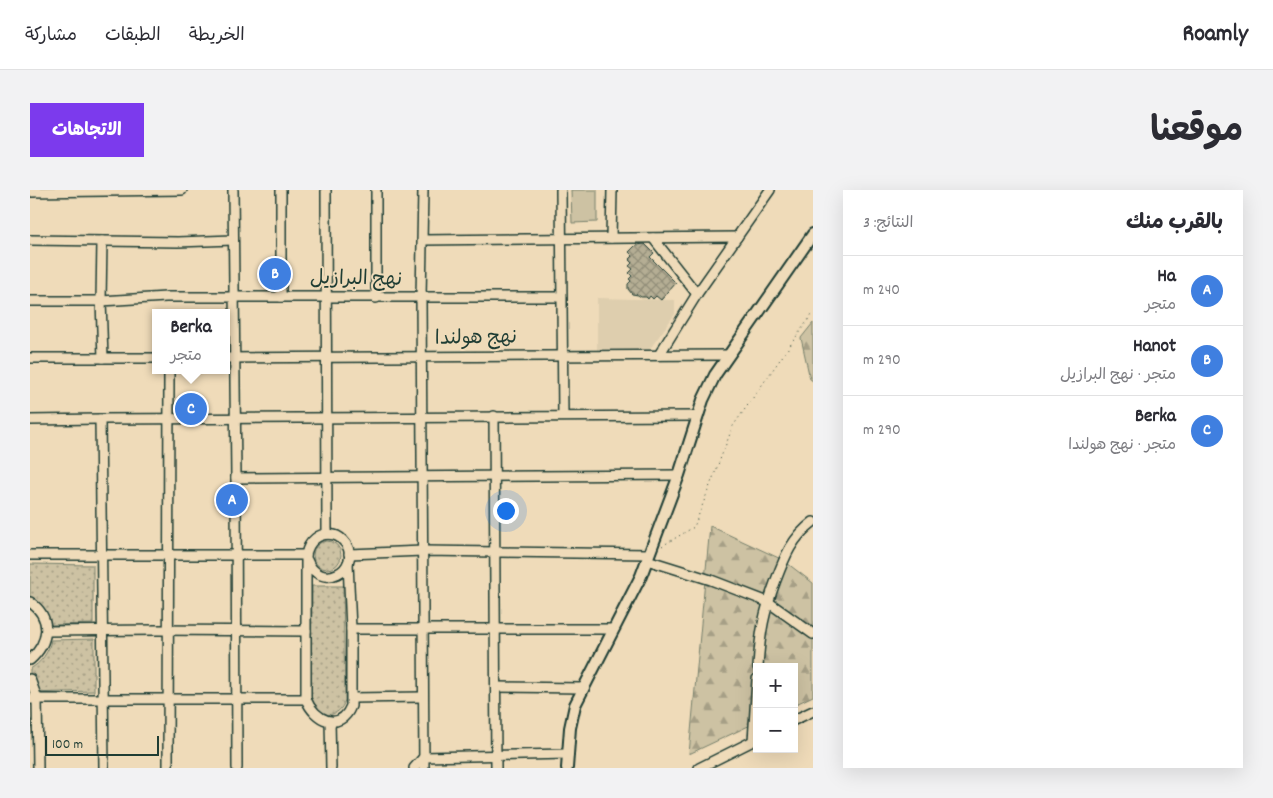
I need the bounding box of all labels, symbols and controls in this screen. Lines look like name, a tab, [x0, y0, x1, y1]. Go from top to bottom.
text: Roamly	[1182, 18, 1248, 52]
text: مشاركة	[25, 24, 77, 49]
text: الطبقات	[105, 24, 161, 49]
text: الخريطة	[189, 24, 245, 49]
button: الاتجاهات	[30, 103, 144, 157]
text: موقعنا	[1150, 108, 1243, 158]
text: بالقرب منك	[1126, 209, 1223, 239]
text: النتائج: 3	[863, 212, 913, 235]
pin: B	[259, 255, 291, 293]
text: Ha	[1157, 264, 1176, 291]
street label: نهج البرازيل	[310, 265, 402, 295]
text: 240 m	[863, 279, 900, 302]
text: A	[1203, 279, 1211, 302]
text: متجر	[1145, 294, 1176, 317]
popup	[152, 309, 230, 374]
text: Berka	[170, 315, 212, 342]
street label: نهج هولندا	[435, 324, 517, 354]
text: Hanot	[1133, 334, 1176, 361]
text: متجر	[170, 345, 202, 368]
text: 290 m	[863, 349, 901, 372]
text: B	[1203, 349, 1211, 372]
text: متجر · نهج البرازيل	[1060, 364, 1176, 387]
pin: C	[175, 390, 207, 428]
text: Berka	[1135, 404, 1176, 431]
text: 290 m	[863, 419, 901, 442]
text: C	[1203, 419, 1211, 442]
text: متجر · نهج هولندا	[1068, 434, 1176, 457]
pin: A	[216, 481, 248, 519]
your location	[493, 498, 519, 524]
map controls	[753, 663, 798, 753]
button: +	[753, 663, 798, 708]
button: −	[753, 708, 798, 753]
scale bar	[45, 733, 159, 756]
text: 100 m	[52, 735, 83, 755]

